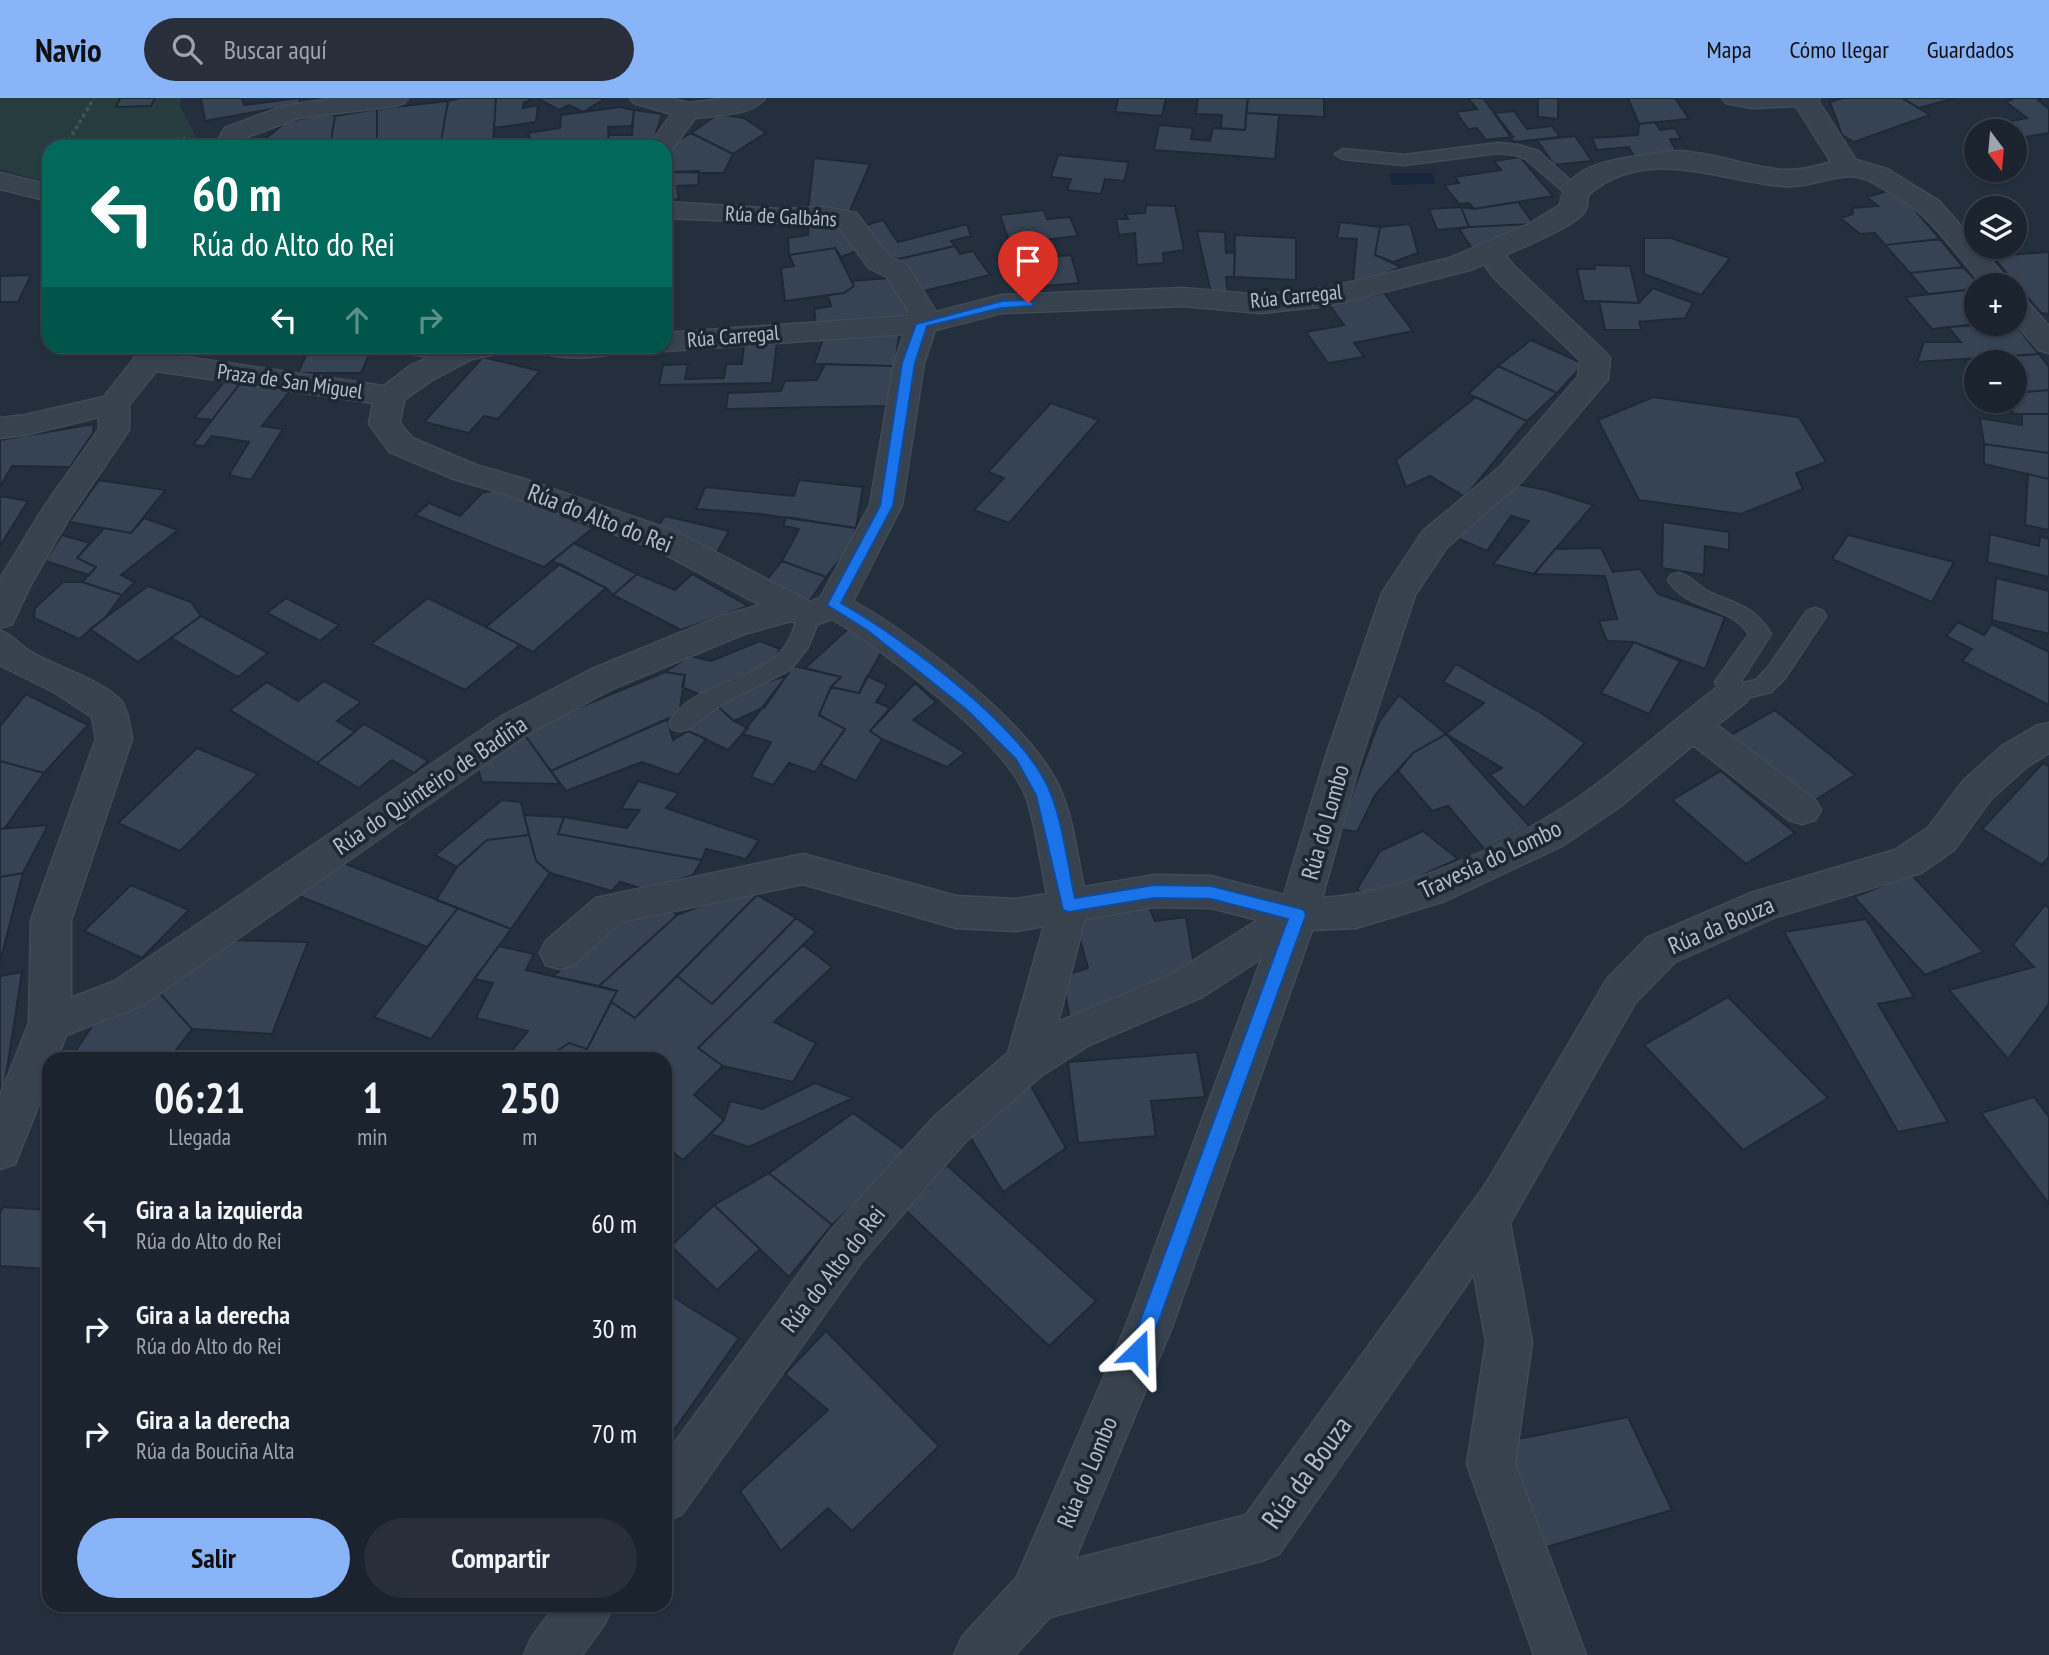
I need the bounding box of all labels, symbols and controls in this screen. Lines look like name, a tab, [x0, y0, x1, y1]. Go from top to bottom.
search box	[144, 18, 634, 81]
text: Navio	[35, 28, 102, 71]
icon: search	[168, 30, 206, 68]
text: Buscar aquí	[224, 33, 327, 66]
text: Mapa	[1707, 34, 1752, 65]
text: Cómo llegar	[1790, 34, 1889, 65]
text: Guardados	[1927, 34, 2014, 65]
north arrow	[1964, 119, 2026, 182]
map controls	[1964, 119, 2027, 413]
text: 60 m	[192, 161, 281, 225]
icon: left	[77, 168, 168, 259]
button: layers	[1964, 196, 2027, 259]
street label: Rúa de Galbáns	[725, 200, 837, 232]
text: Rúa do Alto do Rei	[192, 223, 395, 265]
pin	[998, 231, 1058, 303]
icon: arrive	[1009, 242, 1047, 280]
button: +	[1964, 273, 2027, 336]
street label: Rúa Carregal	[1249, 278, 1343, 314]
icon: left	[265, 301, 303, 339]
icon: ahead	[338, 301, 376, 339]
icon: right	[411, 301, 449, 339]
street label: Rúa Carregal	[686, 319, 780, 353]
button: −	[1964, 350, 2027, 413]
street label: Praza de San Miguel	[216, 357, 364, 405]
street label: Rúa do Alto do Rei	[523, 476, 677, 560]
street label: Rúa do Quinteiro de Badiña	[327, 709, 533, 861]
street label: Rúa do Lombo	[1294, 761, 1356, 883]
street label: Travesía do Lombo	[1414, 812, 1566, 906]
street label: Rúa da Bouza	[1663, 889, 1779, 961]
text: 06:21	[154, 1070, 245, 1125]
text: 1	[362, 1070, 382, 1125]
text: 250	[500, 1070, 560, 1125]
text: Llegada	[168, 1122, 231, 1151]
text: min	[357, 1122, 387, 1151]
text: m	[522, 1122, 537, 1151]
text: Gira a la izquierda	[136, 1193, 303, 1226]
street label: Rúa do Alto do Rei	[774, 1199, 892, 1339]
icon: left	[77, 1205, 115, 1243]
text: 60 m	[591, 1207, 637, 1240]
text: Rúa do Alto do Rei	[136, 1226, 282, 1255]
text: Gira a la derecha	[136, 1298, 290, 1331]
icon: right	[77, 1310, 115, 1348]
text: 30 m	[591, 1312, 637, 1345]
position arrow	[1101, 1314, 1175, 1388]
text: Rúa do Alto do Rei	[136, 1331, 282, 1360]
text: Gira a la derecha	[136, 1403, 290, 1436]
street label: Rúa da Bouza	[1253, 1408, 1359, 1536]
street label: Rúa do Lombo	[1050, 1412, 1124, 1532]
icon: right	[77, 1415, 115, 1453]
text: 70 m	[591, 1417, 637, 1450]
text: Rúa da Bouciña Alta	[136, 1436, 294, 1465]
button: Salir	[77, 1518, 350, 1598]
button: Compartir	[364, 1518, 637, 1598]

